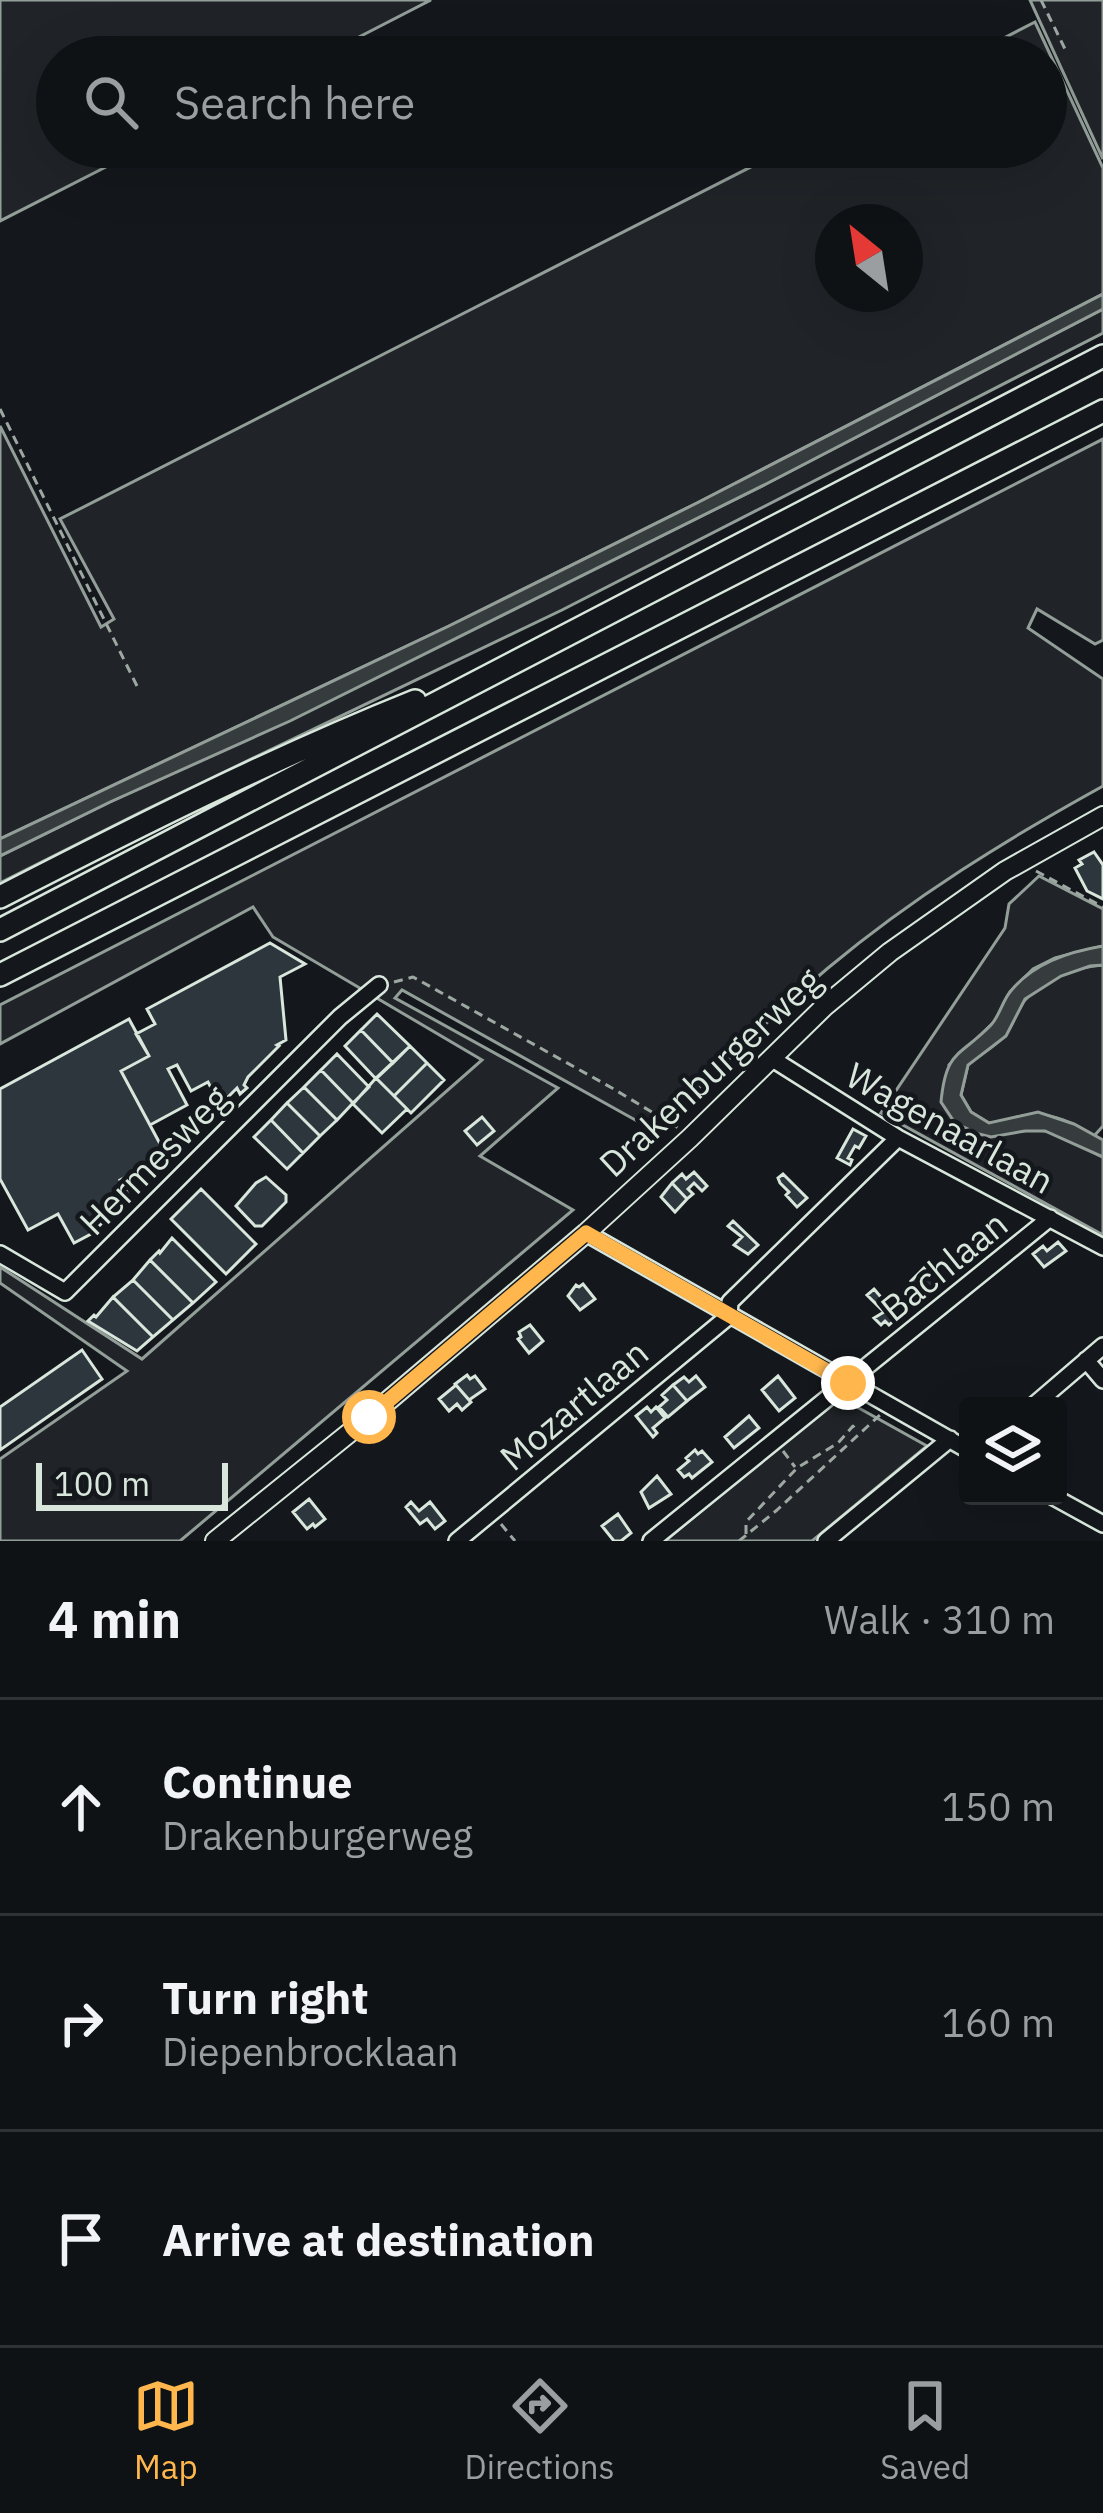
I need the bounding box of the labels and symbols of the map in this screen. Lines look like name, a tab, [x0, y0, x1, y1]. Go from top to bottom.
north arrow	[815, 204, 923, 312]
street label: Drakenburgerweg	[589, 957, 831, 1187]
street label: Wagenaarlaan	[838, 1051, 1062, 1204]
street label: Hermesweg	[69, 1075, 239, 1245]
street label: Bachlaan	[871, 1200, 1017, 1331]
street label: Mozartlaan	[490, 1329, 658, 1480]
route end	[821, 1356, 875, 1410]
route start	[342, 1390, 396, 1444]
scale bar	[36, 1457, 228, 1510]

